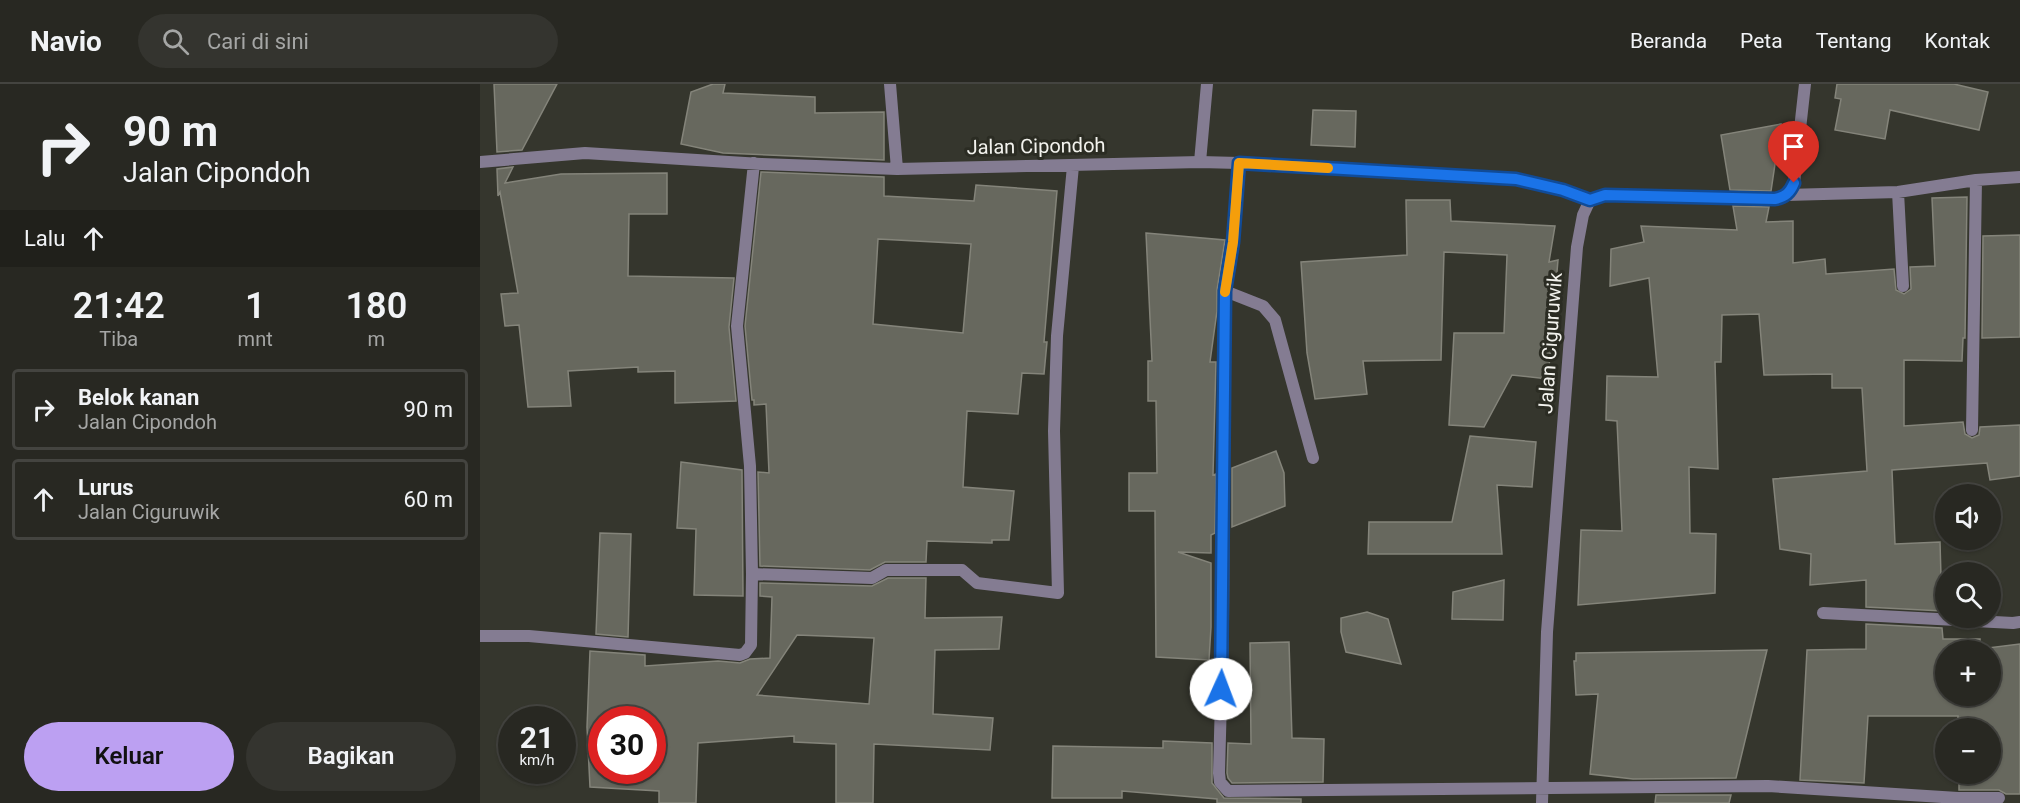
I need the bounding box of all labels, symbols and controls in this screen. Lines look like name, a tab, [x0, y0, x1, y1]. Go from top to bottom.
search box	[138, 14, 558, 68]
text: Navio	[30, 25, 102, 58]
icon: search	[159, 25, 192, 58]
text: Cari di sini	[207, 29, 309, 54]
text: Beranda	[1630, 29, 1707, 53]
text: Peta	[1740, 29, 1783, 53]
text: Tentang	[1816, 29, 1892, 53]
text: Kontak	[1925, 29, 1990, 53]
text: 90 m	[123, 107, 218, 156]
icon: right	[24, 108, 102, 186]
pin	[1768, 121, 1819, 183]
icon: arrive	[1777, 130, 1810, 163]
street label: Jalan Cipondoh	[966, 133, 1106, 159]
text: Jalan Cipondoh	[123, 157, 311, 189]
icon: ahead	[77, 222, 110, 255]
text: Lalu	[24, 226, 65, 251]
street label: Jalan Ciguruwik	[1533, 271, 1567, 414]
text: 21:42	[73, 285, 165, 327]
text: 1	[245, 285, 265, 327]
text: 180	[346, 285, 407, 327]
text: Tiba	[99, 327, 138, 351]
text: mnt	[238, 327, 273, 351]
text: m	[368, 327, 385, 351]
text: Belok kanan	[78, 385, 199, 410]
icon: right	[27, 393, 60, 426]
text: 90 m	[404, 397, 453, 422]
text: Jalan Cipondoh	[78, 410, 217, 434]
text: Lurus	[78, 475, 134, 500]
icon: ahead	[27, 483, 60, 516]
map controls	[1935, 484, 2001, 784]
button: sound	[1935, 484, 2001, 550]
text: 60 m	[404, 487, 453, 512]
text: Jalan Ciguruwik	[78, 500, 220, 524]
button: search	[1935, 562, 2001, 628]
button: +	[1935, 640, 2001, 706]
position arrow	[1189, 657, 1253, 721]
speed limit sign: 30	[588, 706, 666, 784]
button: −	[1935, 718, 2001, 784]
text: 21	[520, 720, 554, 755]
button: Keluar	[24, 722, 234, 791]
button: Bagikan	[246, 722, 456, 791]
text: km/h	[519, 751, 555, 769]

